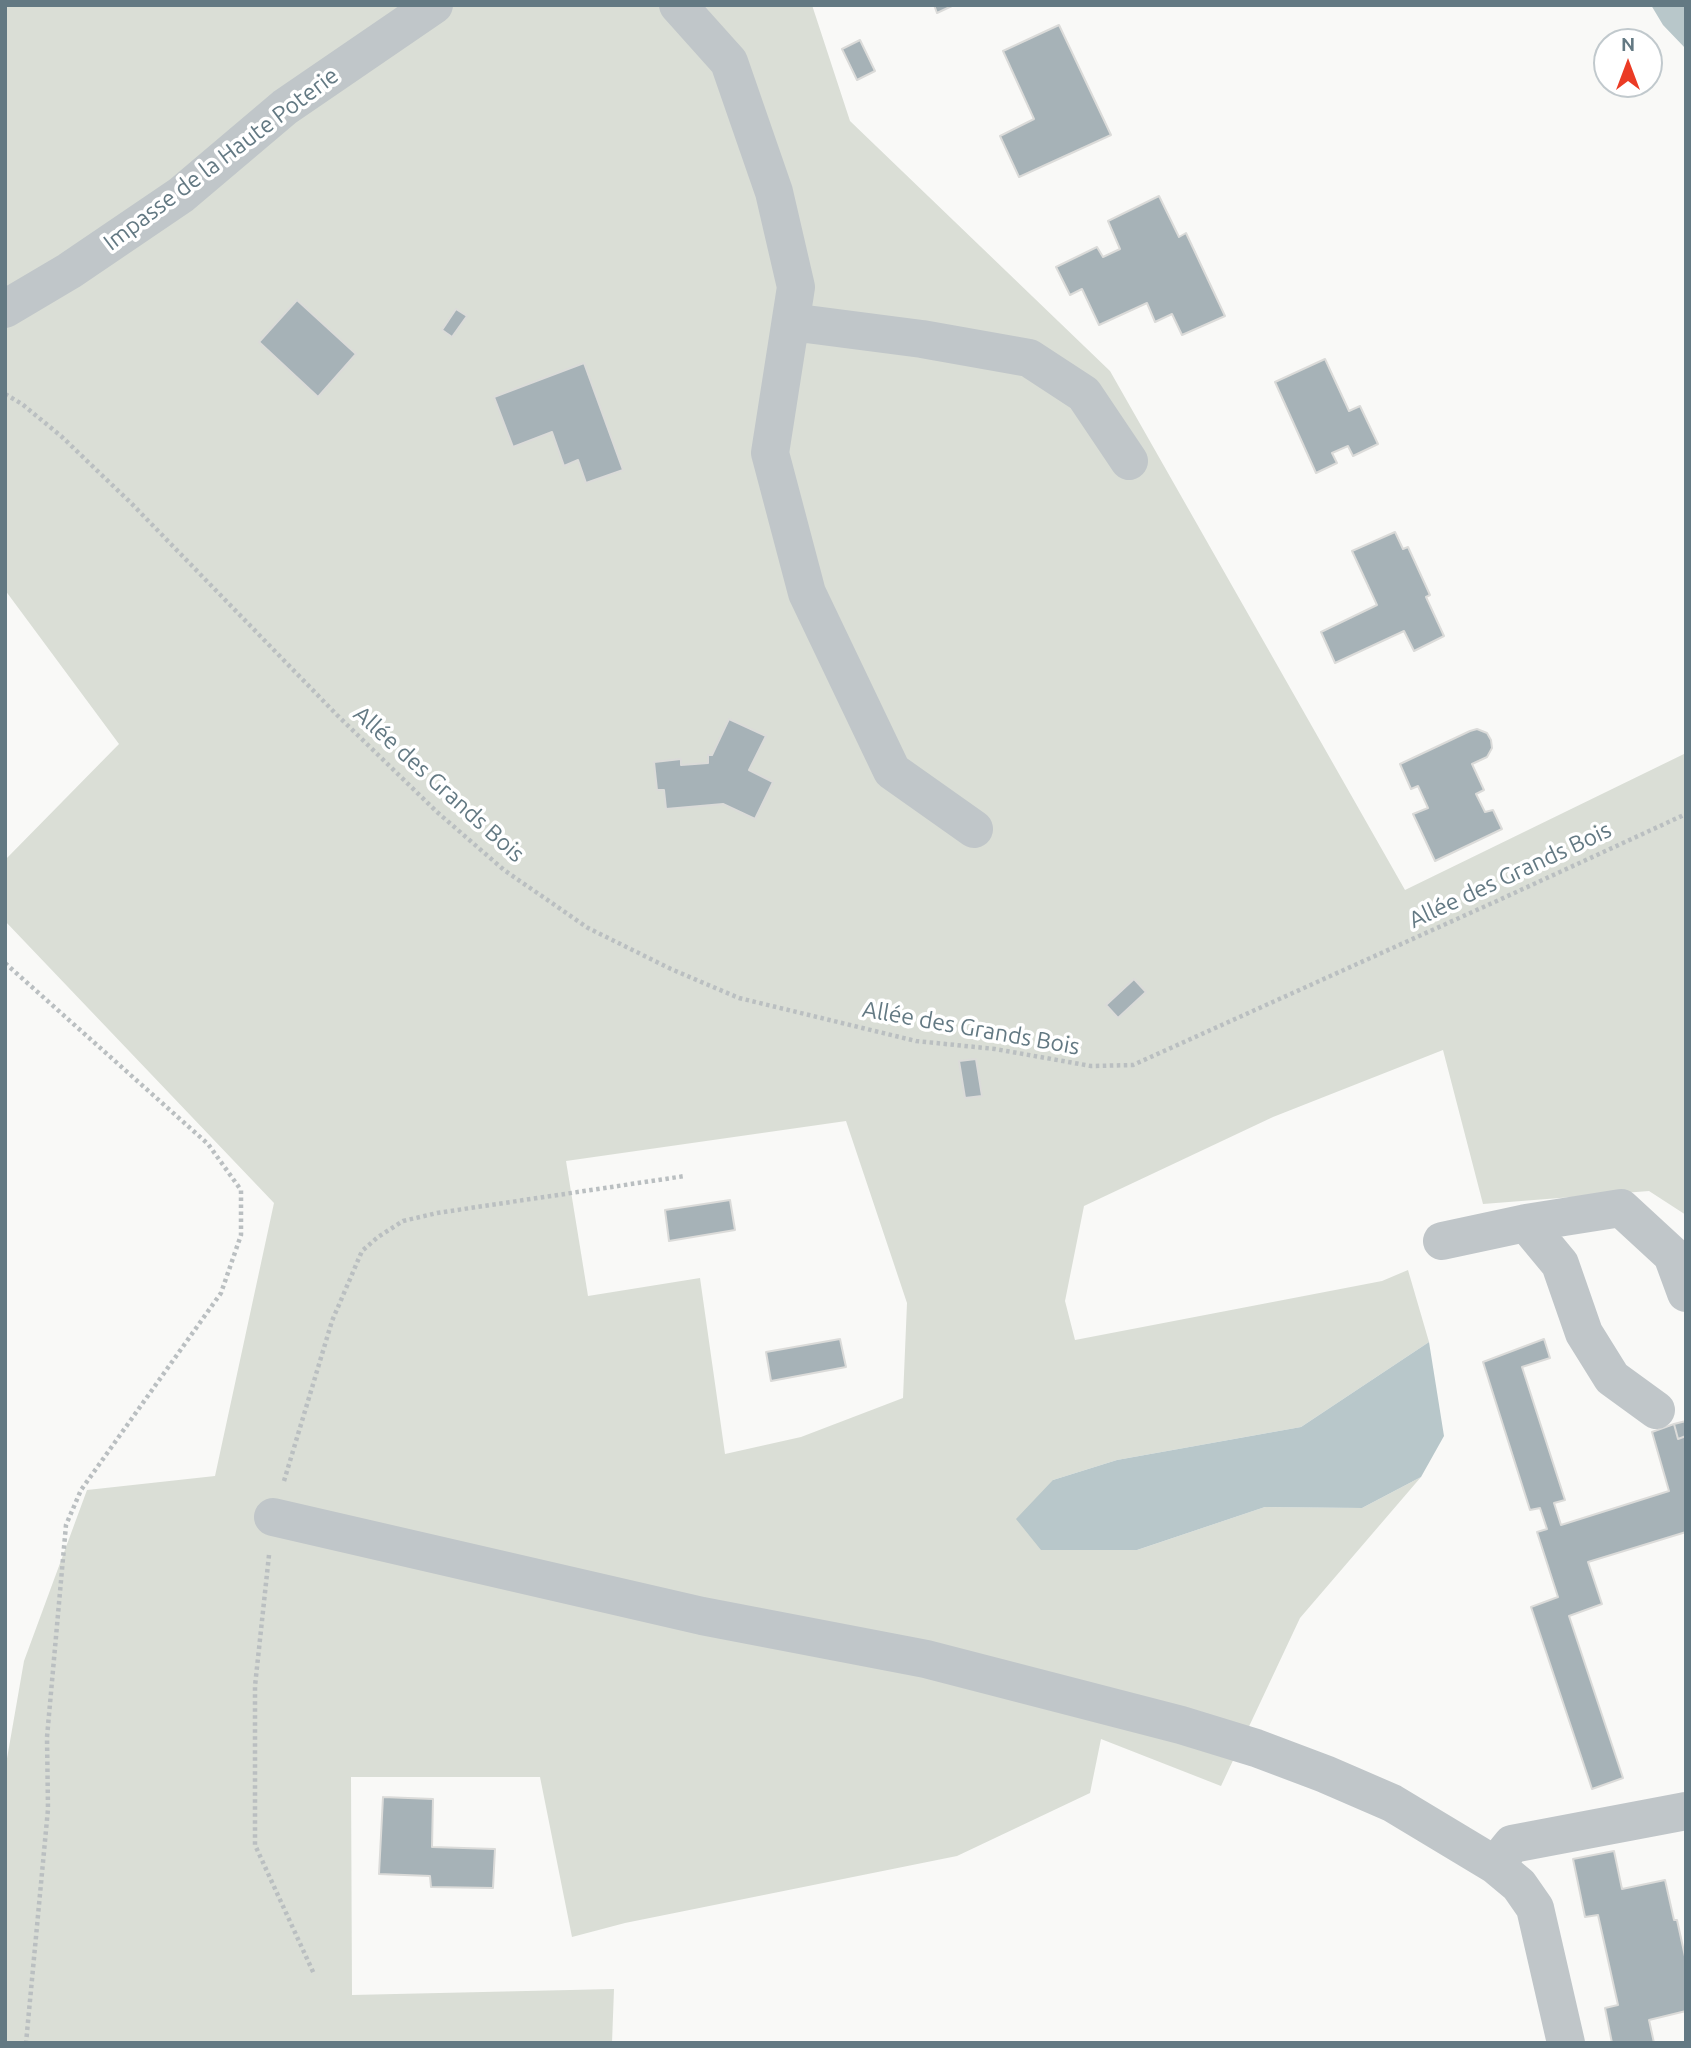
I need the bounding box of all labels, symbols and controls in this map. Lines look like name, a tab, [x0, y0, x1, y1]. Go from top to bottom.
north arrow	[1593, 28, 1663, 98]
text: N	[1621, 33, 1635, 55]
street label: Impasse de la Haute Poterie	[98, 62, 344, 256]
street label: Allée des Grands Bois	[348, 700, 530, 868]
street label: Allée des Grands Bois	[1404, 816, 1616, 934]
street label: Allée des Grands Bois	[860, 995, 1082, 1061]

